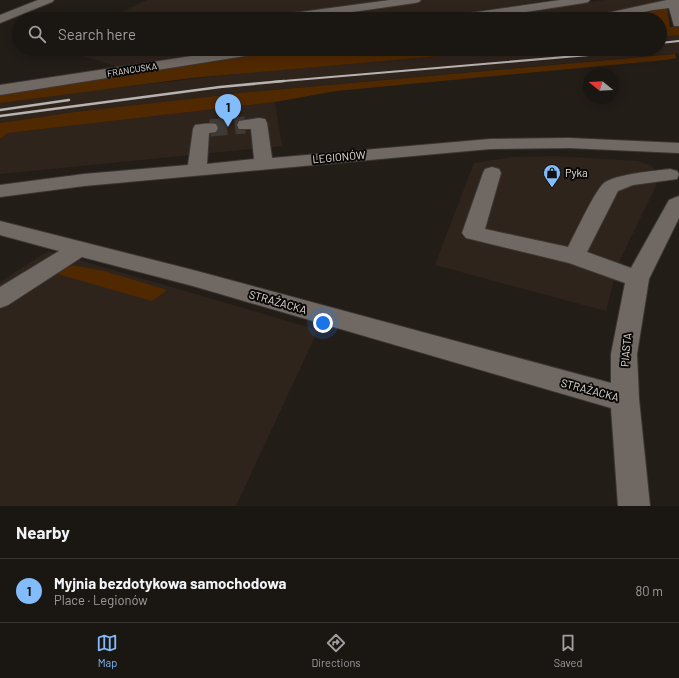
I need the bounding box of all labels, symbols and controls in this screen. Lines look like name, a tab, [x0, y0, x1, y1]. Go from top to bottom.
search box	[12, 12, 667, 56]
icon: search	[26, 23, 48, 45]
text: Search here	[58, 25, 136, 43]
street label: FRANCUSKA	[106, 60, 158, 79]
north arrow	[583, 68, 619, 104]
pin: 1	[215, 94, 241, 127]
street label: LEGIONÓW	[312, 148, 366, 165]
shop icon: Pyka	[542, 163, 562, 188]
place label: Pyka	[565, 166, 588, 179]
street label: STRAŻACKA	[248, 286, 309, 316]
your location	[313, 313, 333, 333]
street label: PIASTA	[618, 332, 633, 368]
street label: STRAŻACKA	[560, 375, 621, 404]
text: Nearby	[16, 522, 70, 542]
text: Myjnia bezdotykowa samochodowa	[54, 574, 287, 592]
text: 1	[27, 583, 31, 599]
text: 80 m	[636, 583, 663, 599]
text: Place · Legionów	[54, 592, 148, 608]
tab: Map	[96, 632, 118, 669]
tab: Directions	[311, 632, 361, 669]
tab: Saved	[554, 632, 583, 669]

